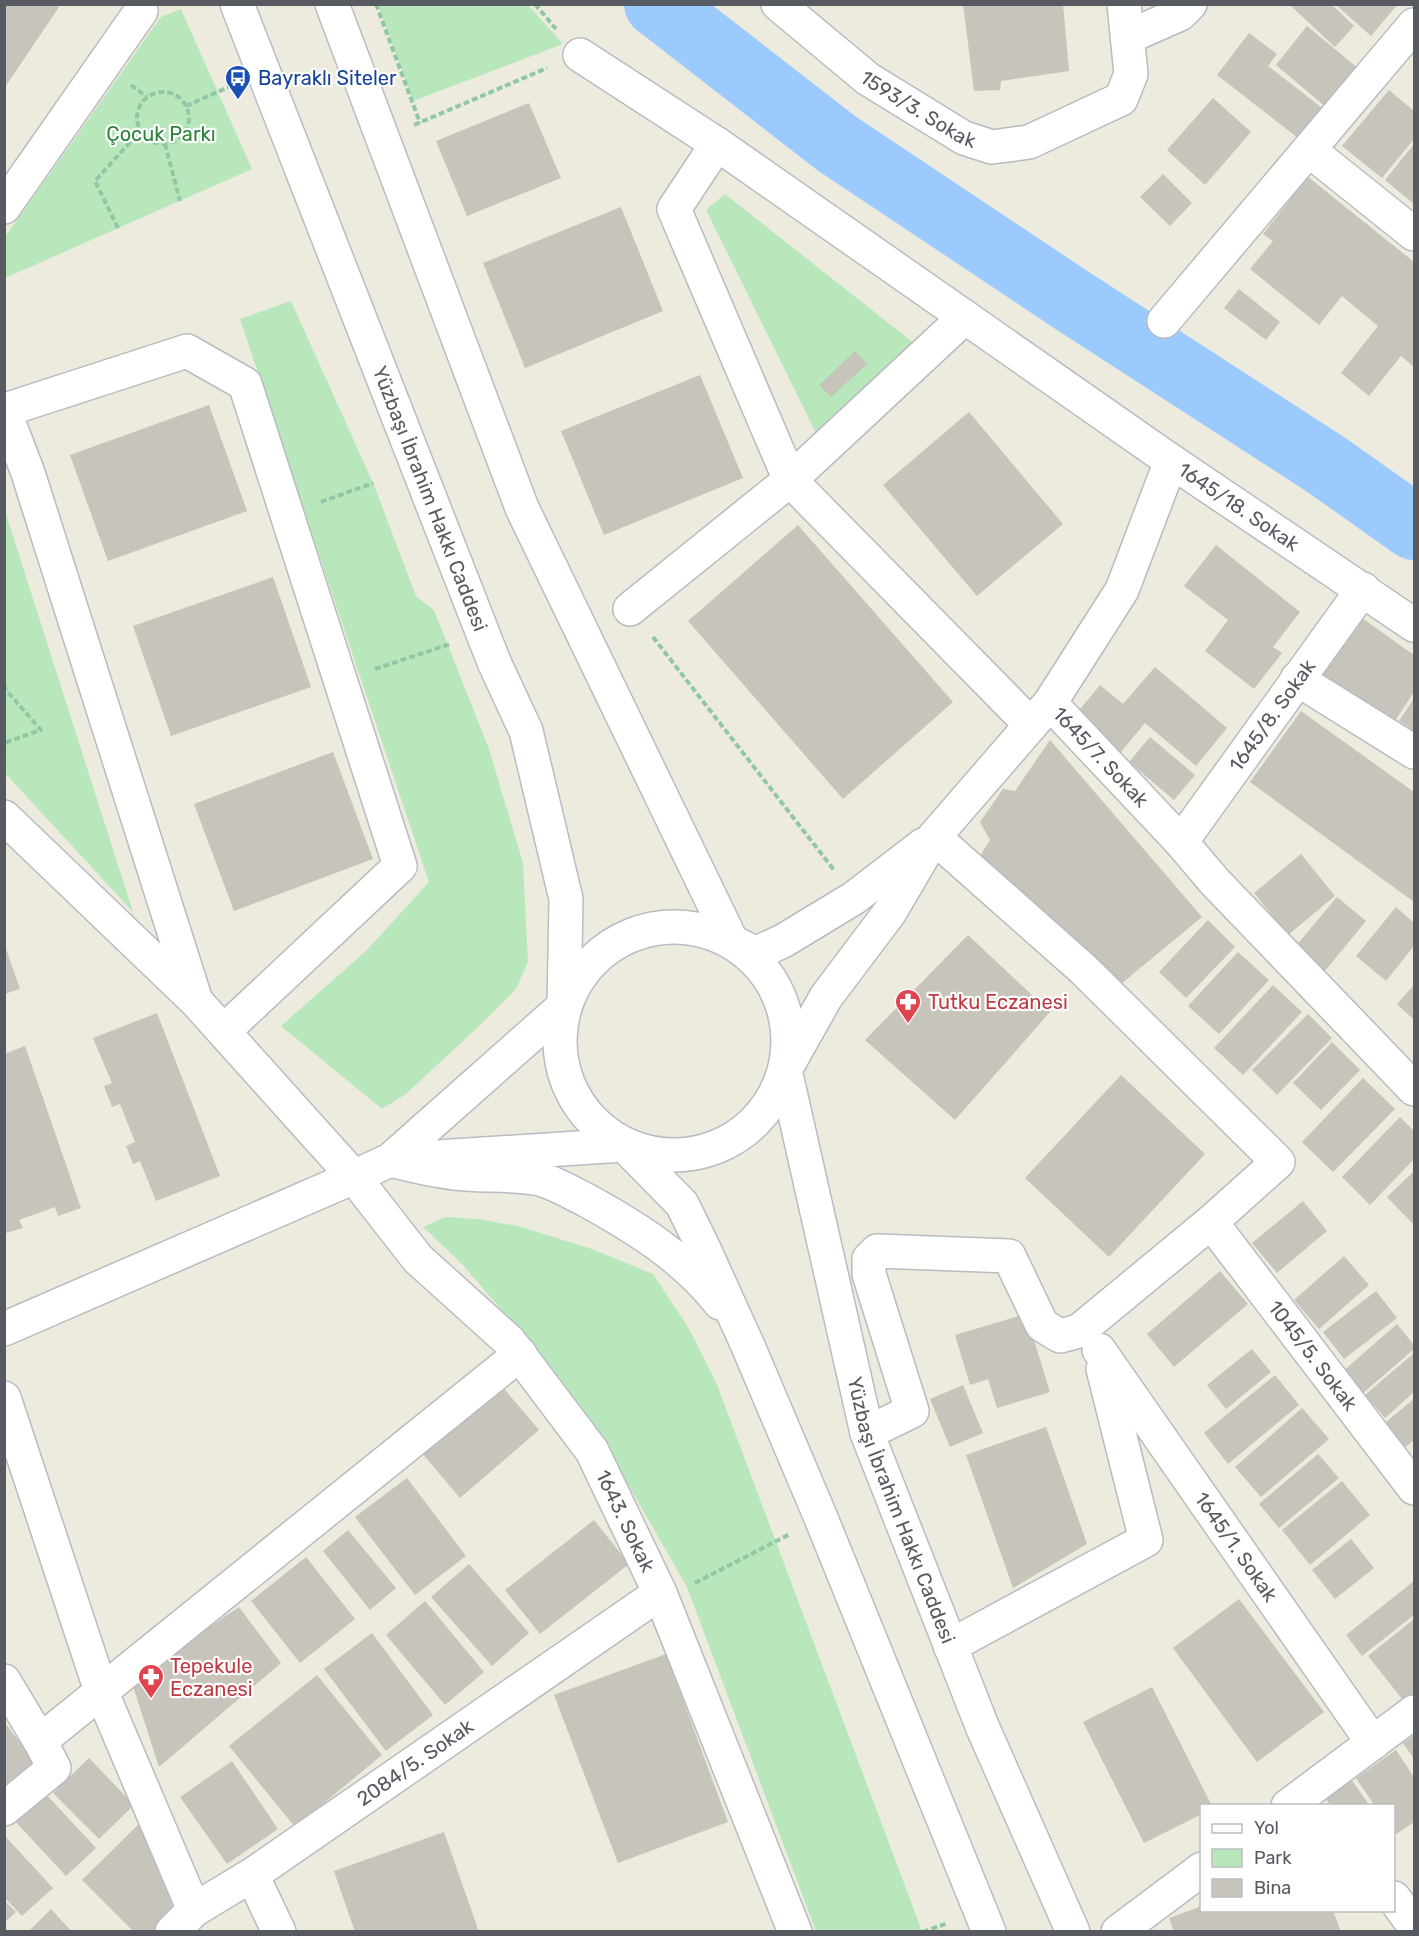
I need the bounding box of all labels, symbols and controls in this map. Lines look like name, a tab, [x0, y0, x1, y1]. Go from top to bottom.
bus stop icon: Bayraklı Siteler	[223, 63, 253, 101]
place label: Bayraklı Siteler	[258, 66, 397, 90]
street label: 1593/3. Sokak	[855, 66, 979, 153]
park label: Çocuk Parkı	[106, 122, 216, 146]
street label: Yüzbaşı İbrahim Hakkı Caddesi	[368, 363, 493, 635]
street label: 1645/18. Sokak	[1174, 457, 1304, 556]
street label: 1645/8. Sokak	[1224, 654, 1321, 776]
street label: 1645/7. Sokak	[1048, 702, 1154, 812]
pharmacy icon: Tutku Eczanesi	[893, 987, 923, 1025]
place label: Tutku Eczanesi	[928, 990, 1068, 1014]
street label: 1045/5. Sokak	[1263, 1296, 1363, 1416]
street label: Yüzbaşı İbrahim Hakkı Caddesi	[843, 1374, 960, 1647]
street label: 1643. Sokak	[591, 1466, 661, 1577]
street label: 1645/1. Sokak	[1190, 1487, 1283, 1607]
place label: Tepekule Eczanesi	[170, 1654, 253, 1701]
pharmacy icon: Tepekule Eczanesi	[136, 1662, 166, 1700]
street label: 2084/5. Sokak	[352, 1713, 478, 1811]
legend	[1200, 1804, 1395, 1912]
text: Yol	[1254, 1817, 1279, 1839]
text: Park	[1254, 1847, 1292, 1869]
text: Bina	[1254, 1877, 1291, 1899]

